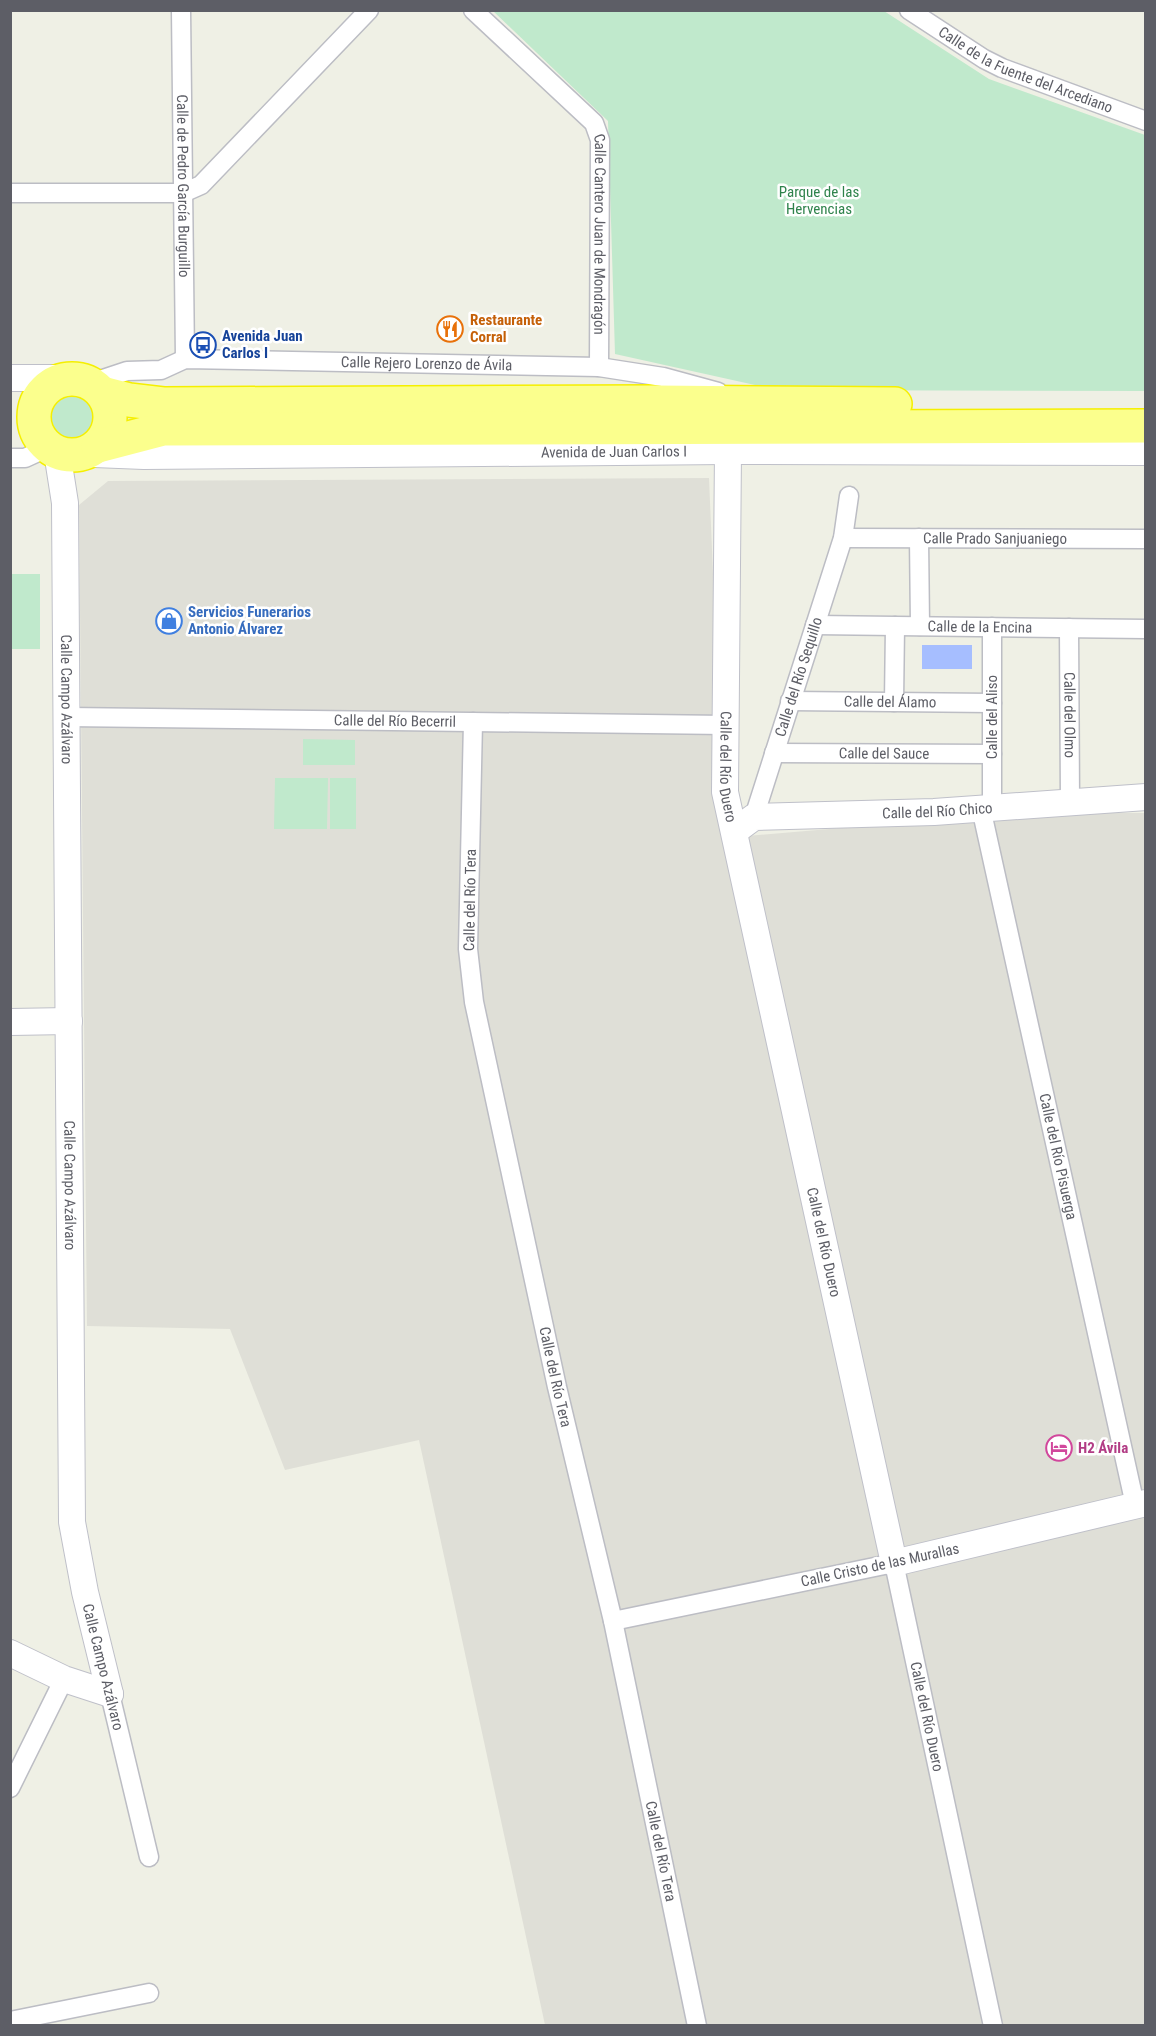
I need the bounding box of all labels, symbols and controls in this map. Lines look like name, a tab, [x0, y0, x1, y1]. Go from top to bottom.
street label: Calle de la Fuente del Arcediano	[935, 23, 1115, 117]
street label: Calle de Pedro García Burguillo	[173, 94, 193, 278]
street label: Calle Cantero Juan de Mondragón	[590, 131, 609, 335]
park label: Parque de las Hervencias	[779, 183, 859, 218]
place label: Restaurante Corral	[470, 311, 542, 346]
restaurant icon: Restaurante Corral	[435, 314, 465, 344]
place label: Avenida Juan Carlos I	[222, 327, 303, 362]
bus stop icon: Avenida Juan Carlos I	[188, 330, 218, 360]
street label: Calle Rejero Lorenzo de Ávila	[341, 353, 513, 374]
street label: Avenida de Juan Carlos I	[541, 442, 687, 462]
street label: Calle Prado Sanjuaniego	[923, 529, 1067, 548]
place label: Servicios Funerarios Antonio Álvarez	[188, 603, 311, 638]
shop icon: Servicios Funerarios Antonio Álvarez	[154, 606, 184, 636]
street label: Calle del Río Sequillo	[771, 615, 826, 739]
street label: Calle de la Encina	[928, 617, 1032, 637]
street label: Calle Campo Azálvaro	[57, 634, 76, 764]
street label: Calle del Olmo	[1060, 672, 1079, 758]
street label: Calle del Aliso	[983, 675, 1001, 759]
street label: Calle del Álamo	[844, 693, 936, 711]
street label: Calle del Río Becerril	[334, 711, 456, 731]
street label: Calle del Río Duero	[715, 711, 740, 824]
street label: Calle del Sauce	[839, 744, 929, 763]
street label: Calle del Río Chico	[882, 799, 993, 822]
street label: Calle del Río Tera	[460, 849, 480, 951]
street label: Calle del Río Pisuerga	[1035, 1092, 1081, 1221]
street label: Calle Campo Azálvaro	[60, 1120, 79, 1250]
street label: Calle del Río Duero	[803, 1186, 844, 1299]
street label: Calle del Río Tera	[535, 1325, 575, 1429]
hotel icon: H2 Ávila	[1044, 1433, 1074, 1463]
place label: H2 Ávila	[1078, 1439, 1128, 1457]
street label: Calle Cristo de las Murallas	[799, 1539, 961, 1591]
street label: Calle Campo Azálvaro	[79, 1602, 127, 1732]
street label: Calle del Río Duero	[906, 1660, 947, 1773]
street label: Calle del Río Tera	[642, 1799, 680, 1903]

